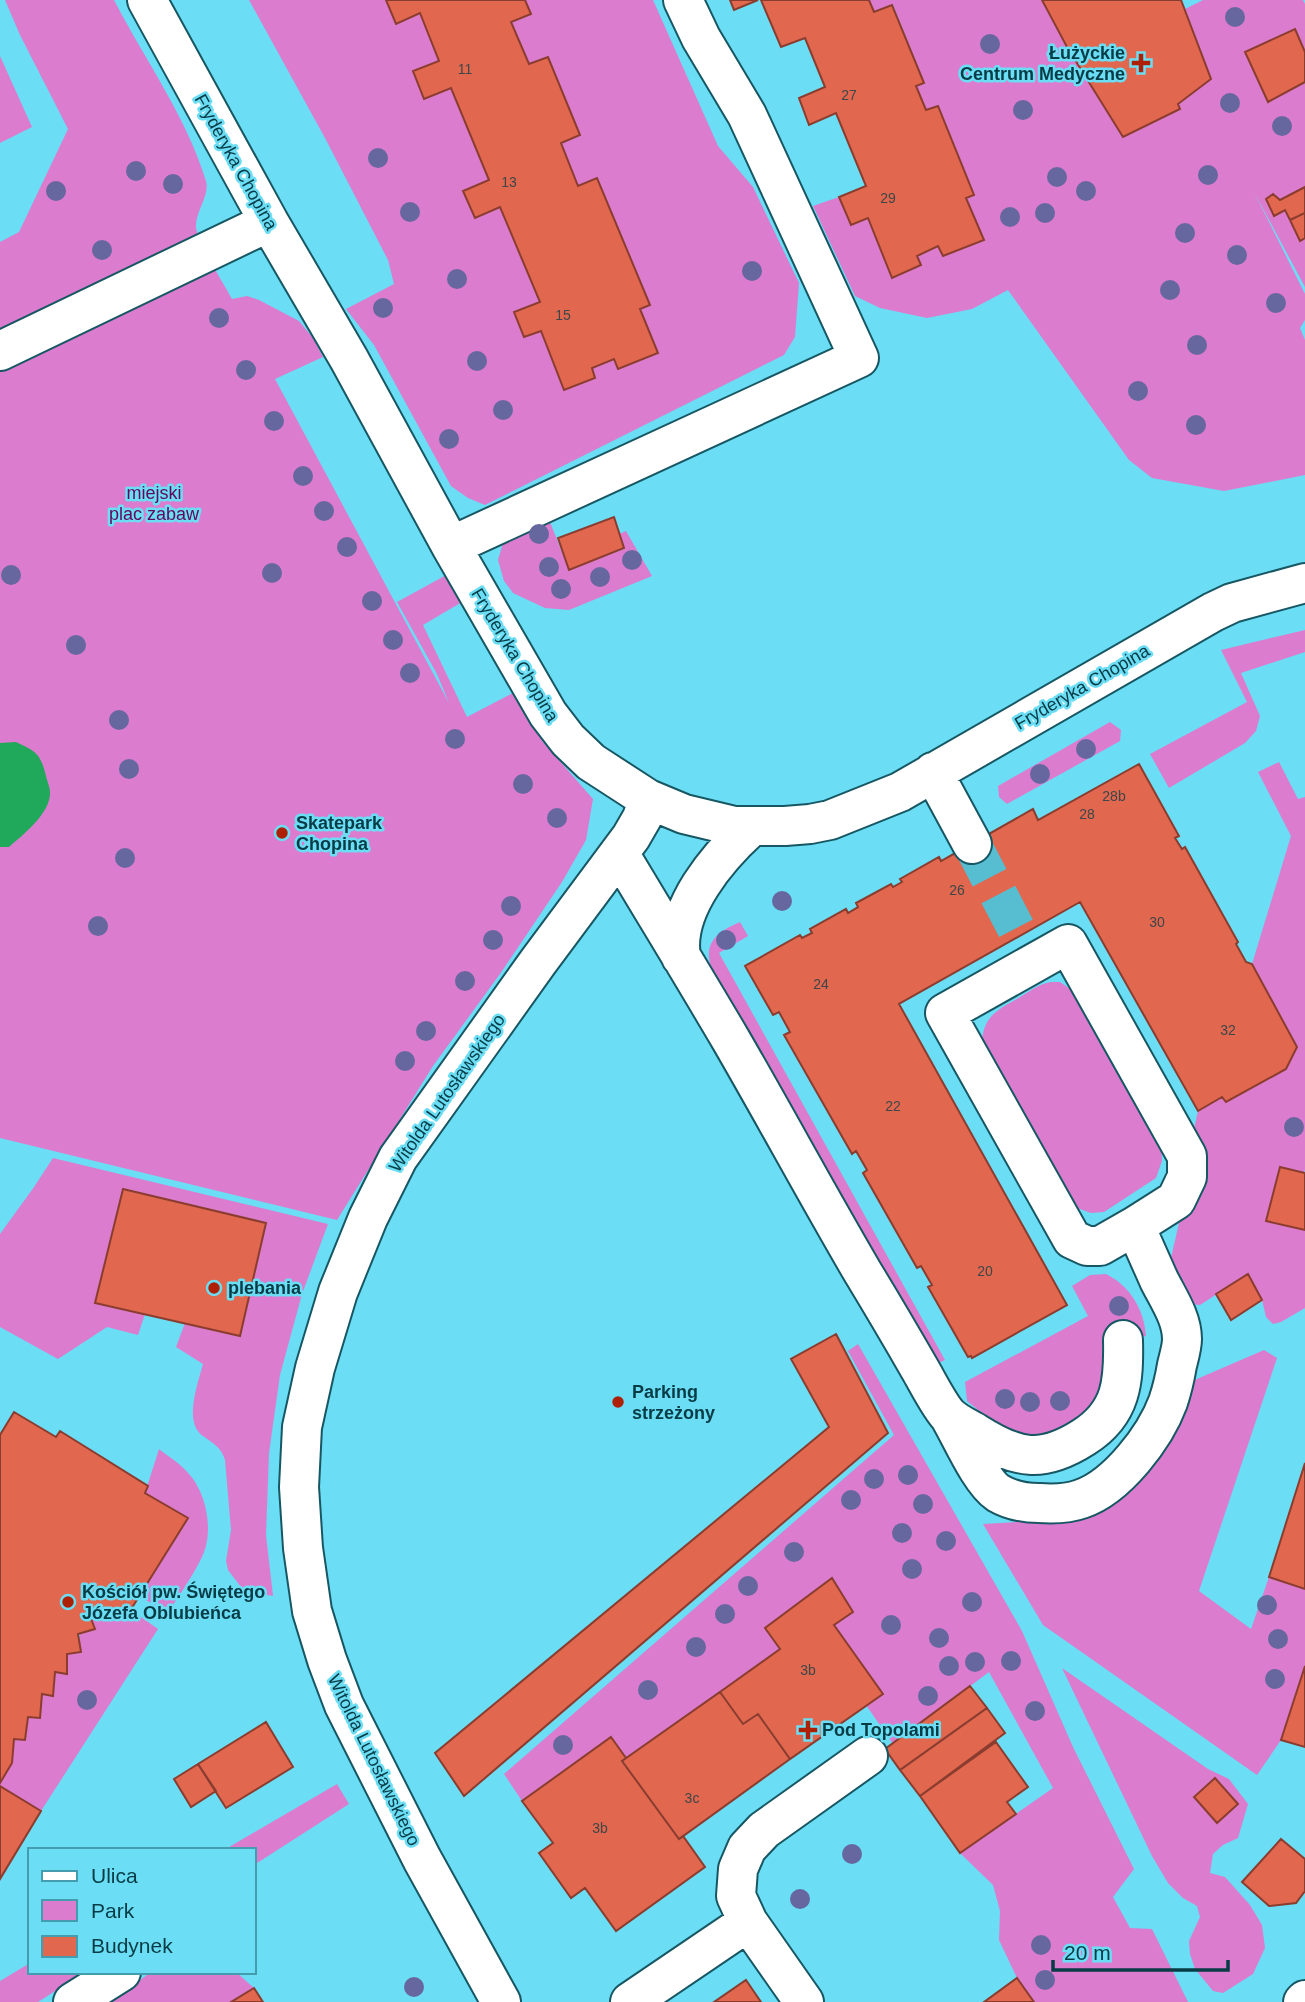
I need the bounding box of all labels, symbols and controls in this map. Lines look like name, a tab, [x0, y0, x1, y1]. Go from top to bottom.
place label: Łużyckie Centrum Medyczne	[960, 43, 1125, 84]
marker: Łużyckie Centrum Medyczne	[1131, 53, 1151, 73]
house number: 11	[458, 61, 472, 77]
house number: 27	[841, 87, 857, 103]
street label: Fryderyka Chopina	[190, 91, 282, 234]
house number: 13	[501, 174, 517, 190]
house number: 29	[880, 190, 896, 206]
house number: 15	[555, 307, 571, 323]
park label: miejski plac zabaw	[109, 483, 200, 524]
street label: Fryderyka Chopina	[467, 585, 563, 726]
street label: Fryderyka Chopina	[1011, 640, 1154, 734]
house number: 28b	[1102, 788, 1126, 804]
house number: 28	[1079, 806, 1095, 822]
place label: Skatepark Chopina	[296, 813, 383, 854]
marker: Skatepark Chopina	[274, 825, 290, 841]
house number: 26	[949, 882, 965, 898]
house number: 30	[1149, 914, 1165, 930]
house number: 24	[813, 976, 829, 992]
street label: Witolda Lutosławskiego	[385, 1010, 509, 1176]
house number: 32	[1220, 1022, 1236, 1038]
house number: 22	[885, 1098, 901, 1114]
house number: 20	[977, 1263, 993, 1279]
place label: plebania	[228, 1278, 302, 1298]
marker: plebania	[206, 1280, 222, 1296]
place label: Parking strzeżony	[632, 1382, 715, 1423]
marker: Parking strzeżony	[610, 1394, 626, 1410]
place label: Kościół pw. Świętego Józefa Oblubieńca	[82, 1581, 265, 1623]
marker: Kościół pw. Świętego Józefa Oblubieńca	[60, 1594, 76, 1610]
house number: 3b	[800, 1662, 816, 1678]
street label: Witolda Lutosławskiego	[324, 1671, 424, 1849]
place label: Pod Topolami	[822, 1720, 940, 1740]
marker: Pod Topolami	[800, 1722, 816, 1738]
house number: 3c	[685, 1790, 699, 1806]
house number: 3b	[592, 1820, 608, 1836]
legend	[28, 1848, 256, 1974]
text: Ulica	[91, 1864, 138, 1887]
text: Park	[91, 1899, 135, 1922]
scale bar	[1053, 1928, 1228, 1972]
text: Budynek	[91, 1934, 173, 1957]
text: 20 m	[1064, 1941, 1111, 1964]

